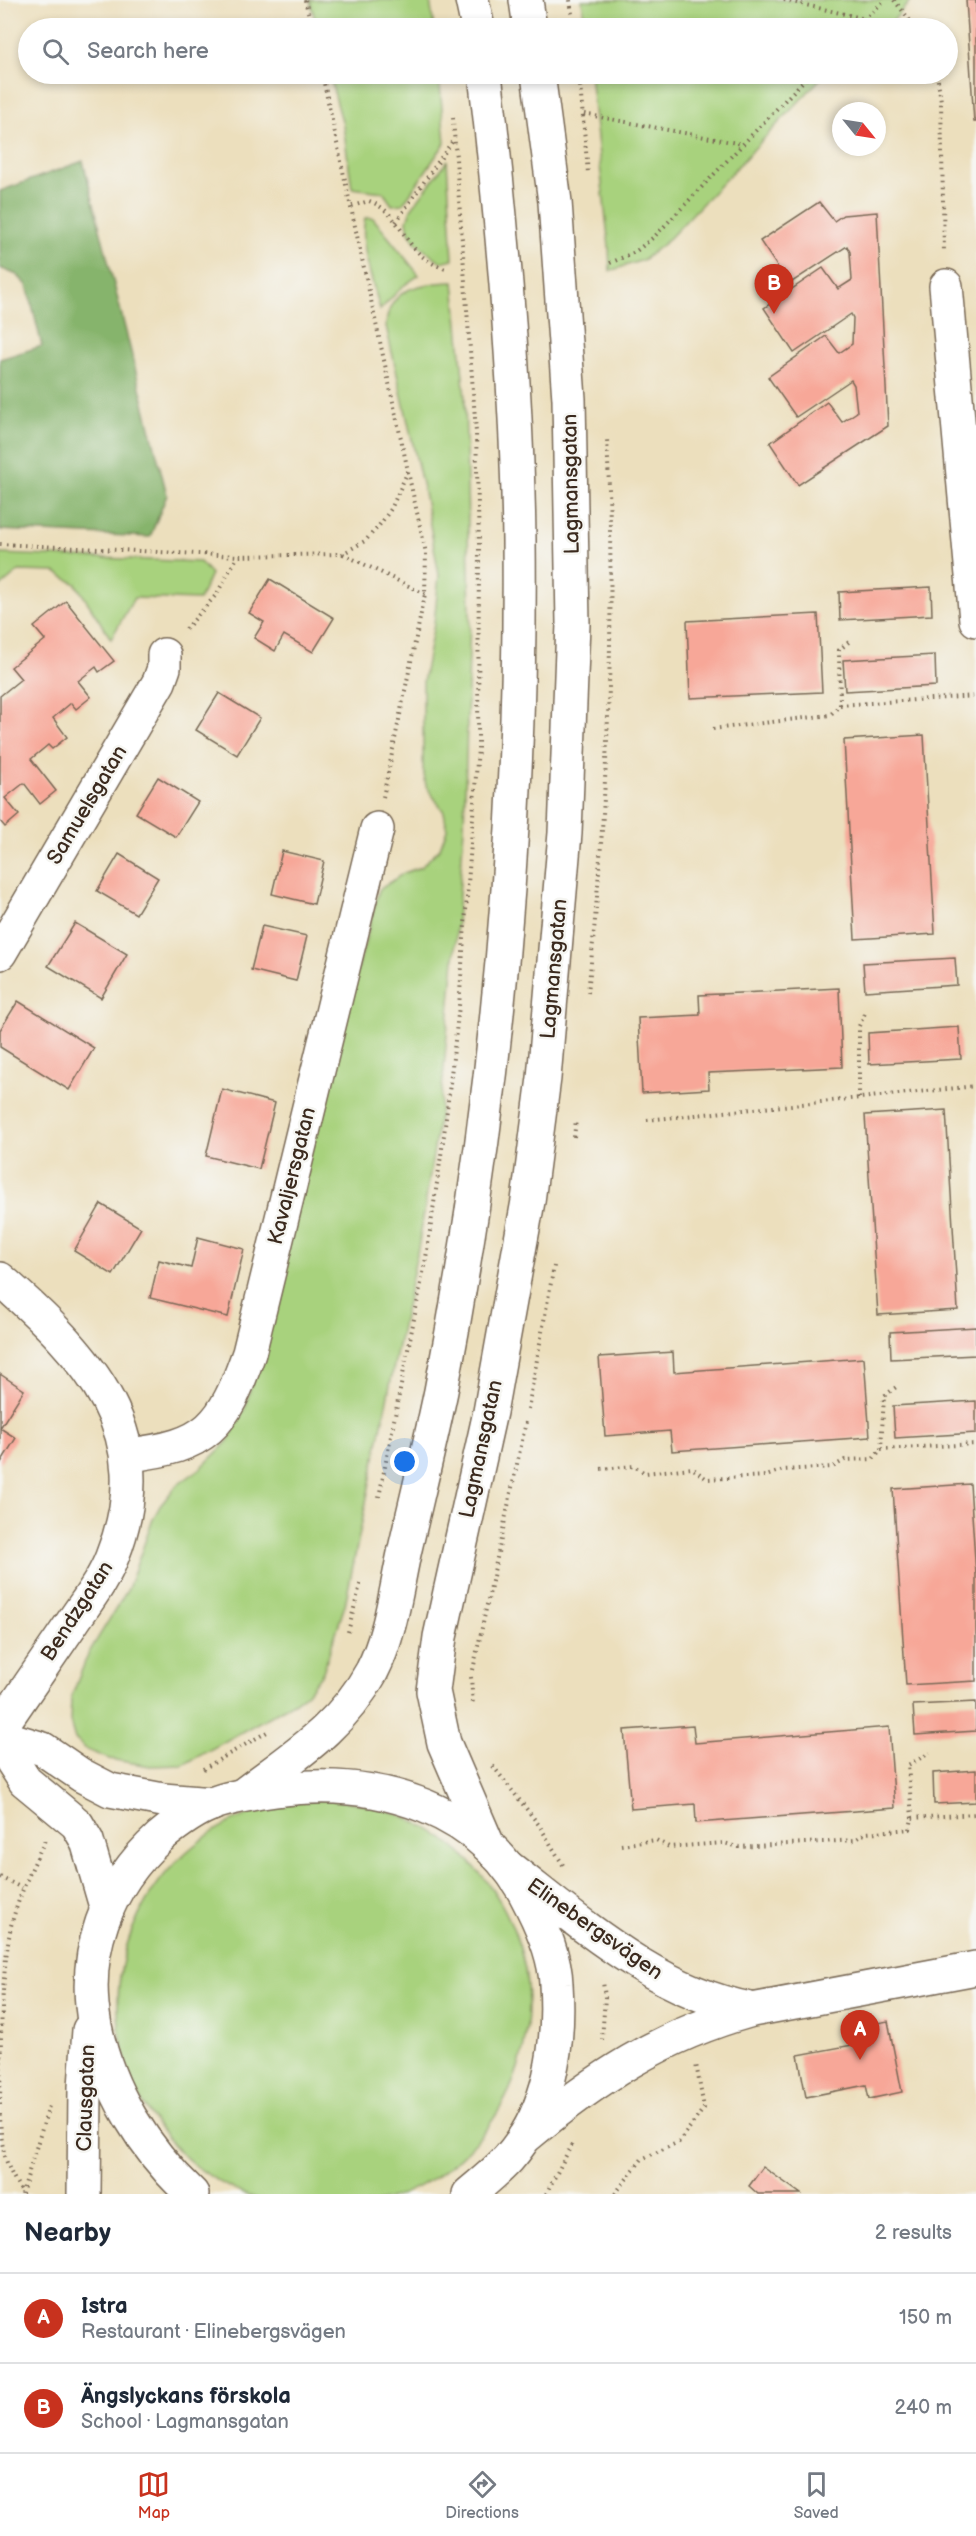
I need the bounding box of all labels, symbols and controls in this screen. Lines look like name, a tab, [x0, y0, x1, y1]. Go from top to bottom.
search box	[18, 18, 958, 84]
icon: search	[39, 35, 72, 68]
text: Search here	[87, 38, 209, 65]
north arrow	[832, 102, 886, 156]
pin: B	[754, 264, 794, 314]
street label: Lagmansgatan	[557, 414, 585, 554]
street label: Samuelsgatan	[42, 741, 132, 869]
street label: Lagmansgatan	[535, 898, 573, 1040]
street label: Kavaljersgatan	[263, 1105, 321, 1247]
street label: Lagmansgatan	[454, 1378, 508, 1520]
your location	[390, 1447, 419, 1476]
street label: Bendzgatan	[35, 1556, 119, 1666]
street label: Elinebergsvägen	[522, 1873, 668, 1985]
pin: A	[840, 2010, 880, 2060]
street label: Clausgatan	[72, 2044, 100, 2152]
text: Nearby	[24, 2218, 111, 2249]
text: 2 results	[875, 2221, 952, 2245]
text: Istra	[81, 2293, 128, 2320]
text: A	[37, 2306, 50, 2330]
text: 150 m	[899, 2306, 952, 2330]
text: Restaurant · Elinebergsvägen	[81, 2320, 346, 2344]
text: Ängslyckans förskola	[81, 2383, 291, 2410]
text: B	[36, 2396, 51, 2420]
text: 240 m	[895, 2396, 952, 2420]
text: School · Lagmansgatan	[81, 2410, 289, 2434]
tab: Map	[137, 2468, 170, 2523]
tab: Directions	[445, 2468, 519, 2523]
tab: Saved	[794, 2468, 839, 2523]

